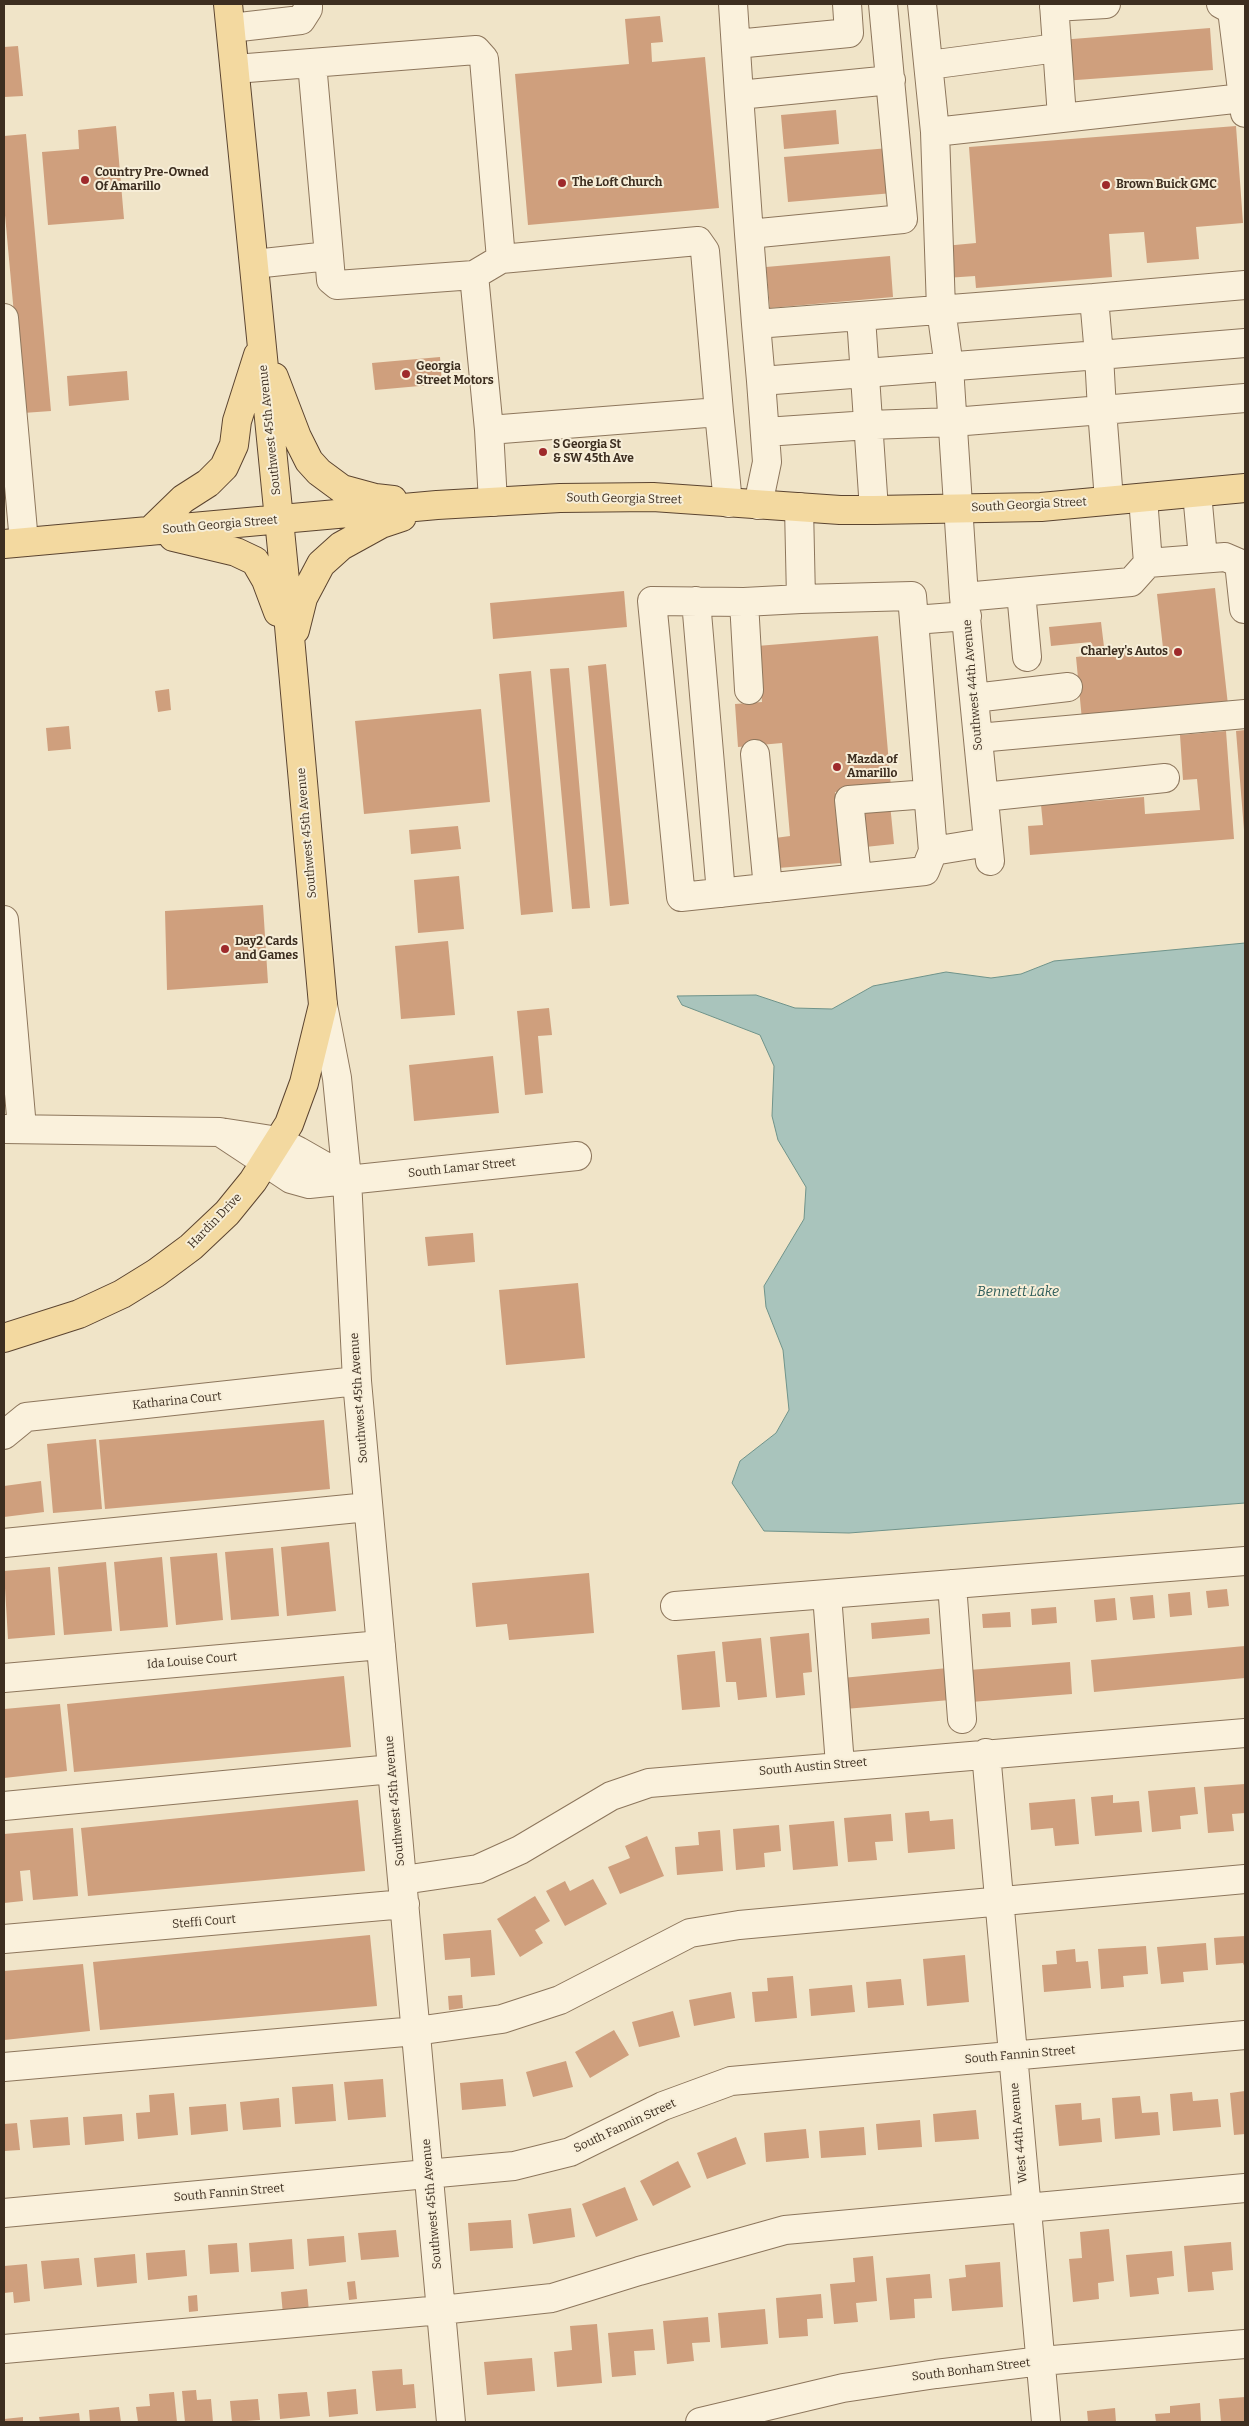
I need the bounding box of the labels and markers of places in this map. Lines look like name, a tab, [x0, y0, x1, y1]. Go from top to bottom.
place label: Country Pre-Owned Of Amarillo	[95, 166, 209, 194]
marker: Country Pre-Owned Of Amarillo	[79, 174, 91, 186]
place label: The Loft Church	[572, 176, 662, 190]
marker: The Loft Church	[556, 177, 568, 189]
place label: Brown Buick GMC	[1116, 178, 1217, 192]
marker: Brown Buick GMC	[1100, 179, 1112, 191]
place label: Georgia Street Motors	[416, 360, 494, 388]
marker: Georgia Street Motors	[400, 368, 412, 380]
place label: S Georgia St & SW 45th Ave	[553, 438, 634, 466]
marker: S Georgia St & SW 45th Ave	[537, 446, 549, 458]
place label: Charley's Autos	[1080, 645, 1168, 659]
marker: Charley's Autos	[1172, 646, 1184, 658]
place label: Mazda of Amarillo	[847, 753, 898, 781]
marker: Mazda of Amarillo	[831, 761, 843, 773]
place label: Day2 Cards and Games	[235, 935, 298, 963]
marker: Day2 Cards and Games	[219, 943, 231, 955]

